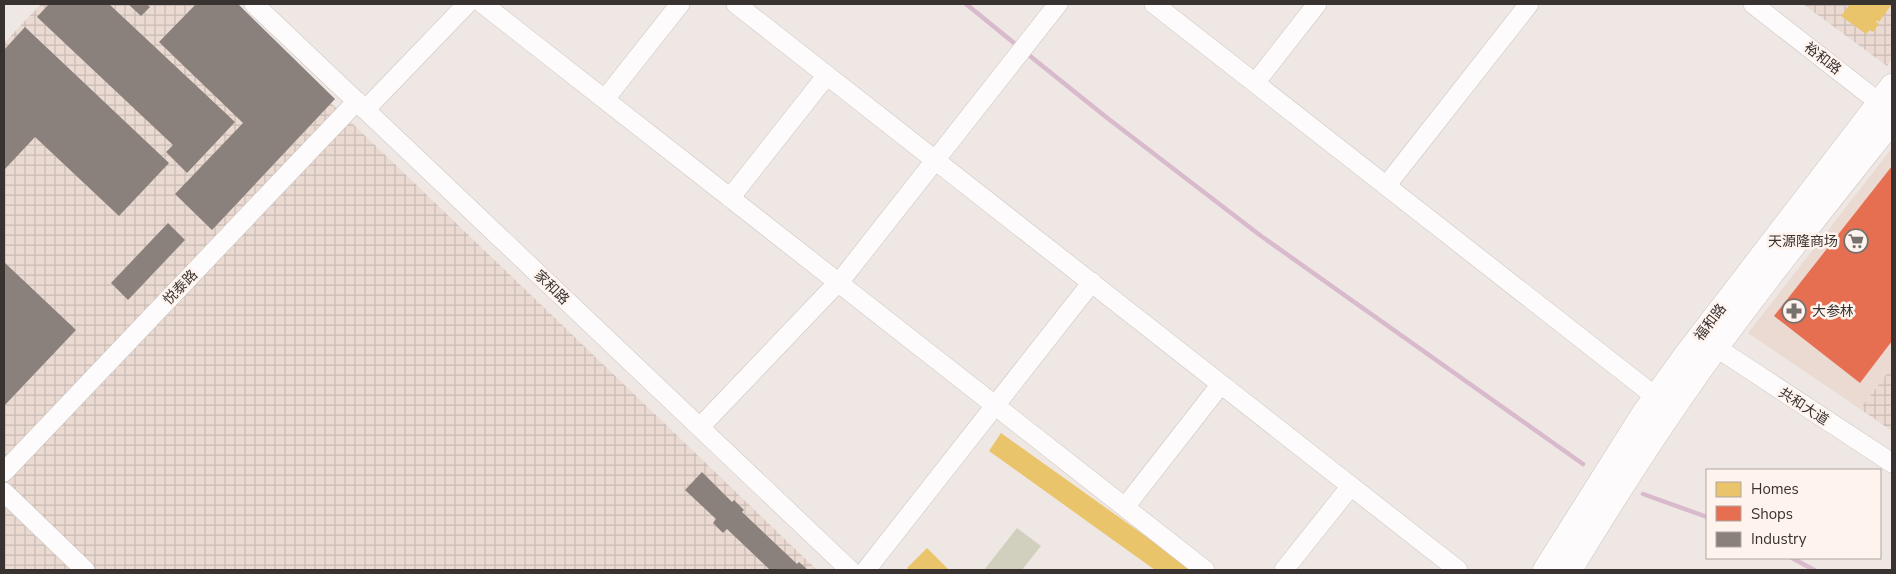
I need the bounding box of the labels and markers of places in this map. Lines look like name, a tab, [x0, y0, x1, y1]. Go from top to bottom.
supermarket icon: 天源隆商场	[1843, 228, 1869, 254]
place label: 天源隆商场	[1768, 232, 1838, 251]
pharmacy icon: 大参林	[1781, 298, 1807, 324]
place label: 大参林	[1812, 302, 1854, 321]

